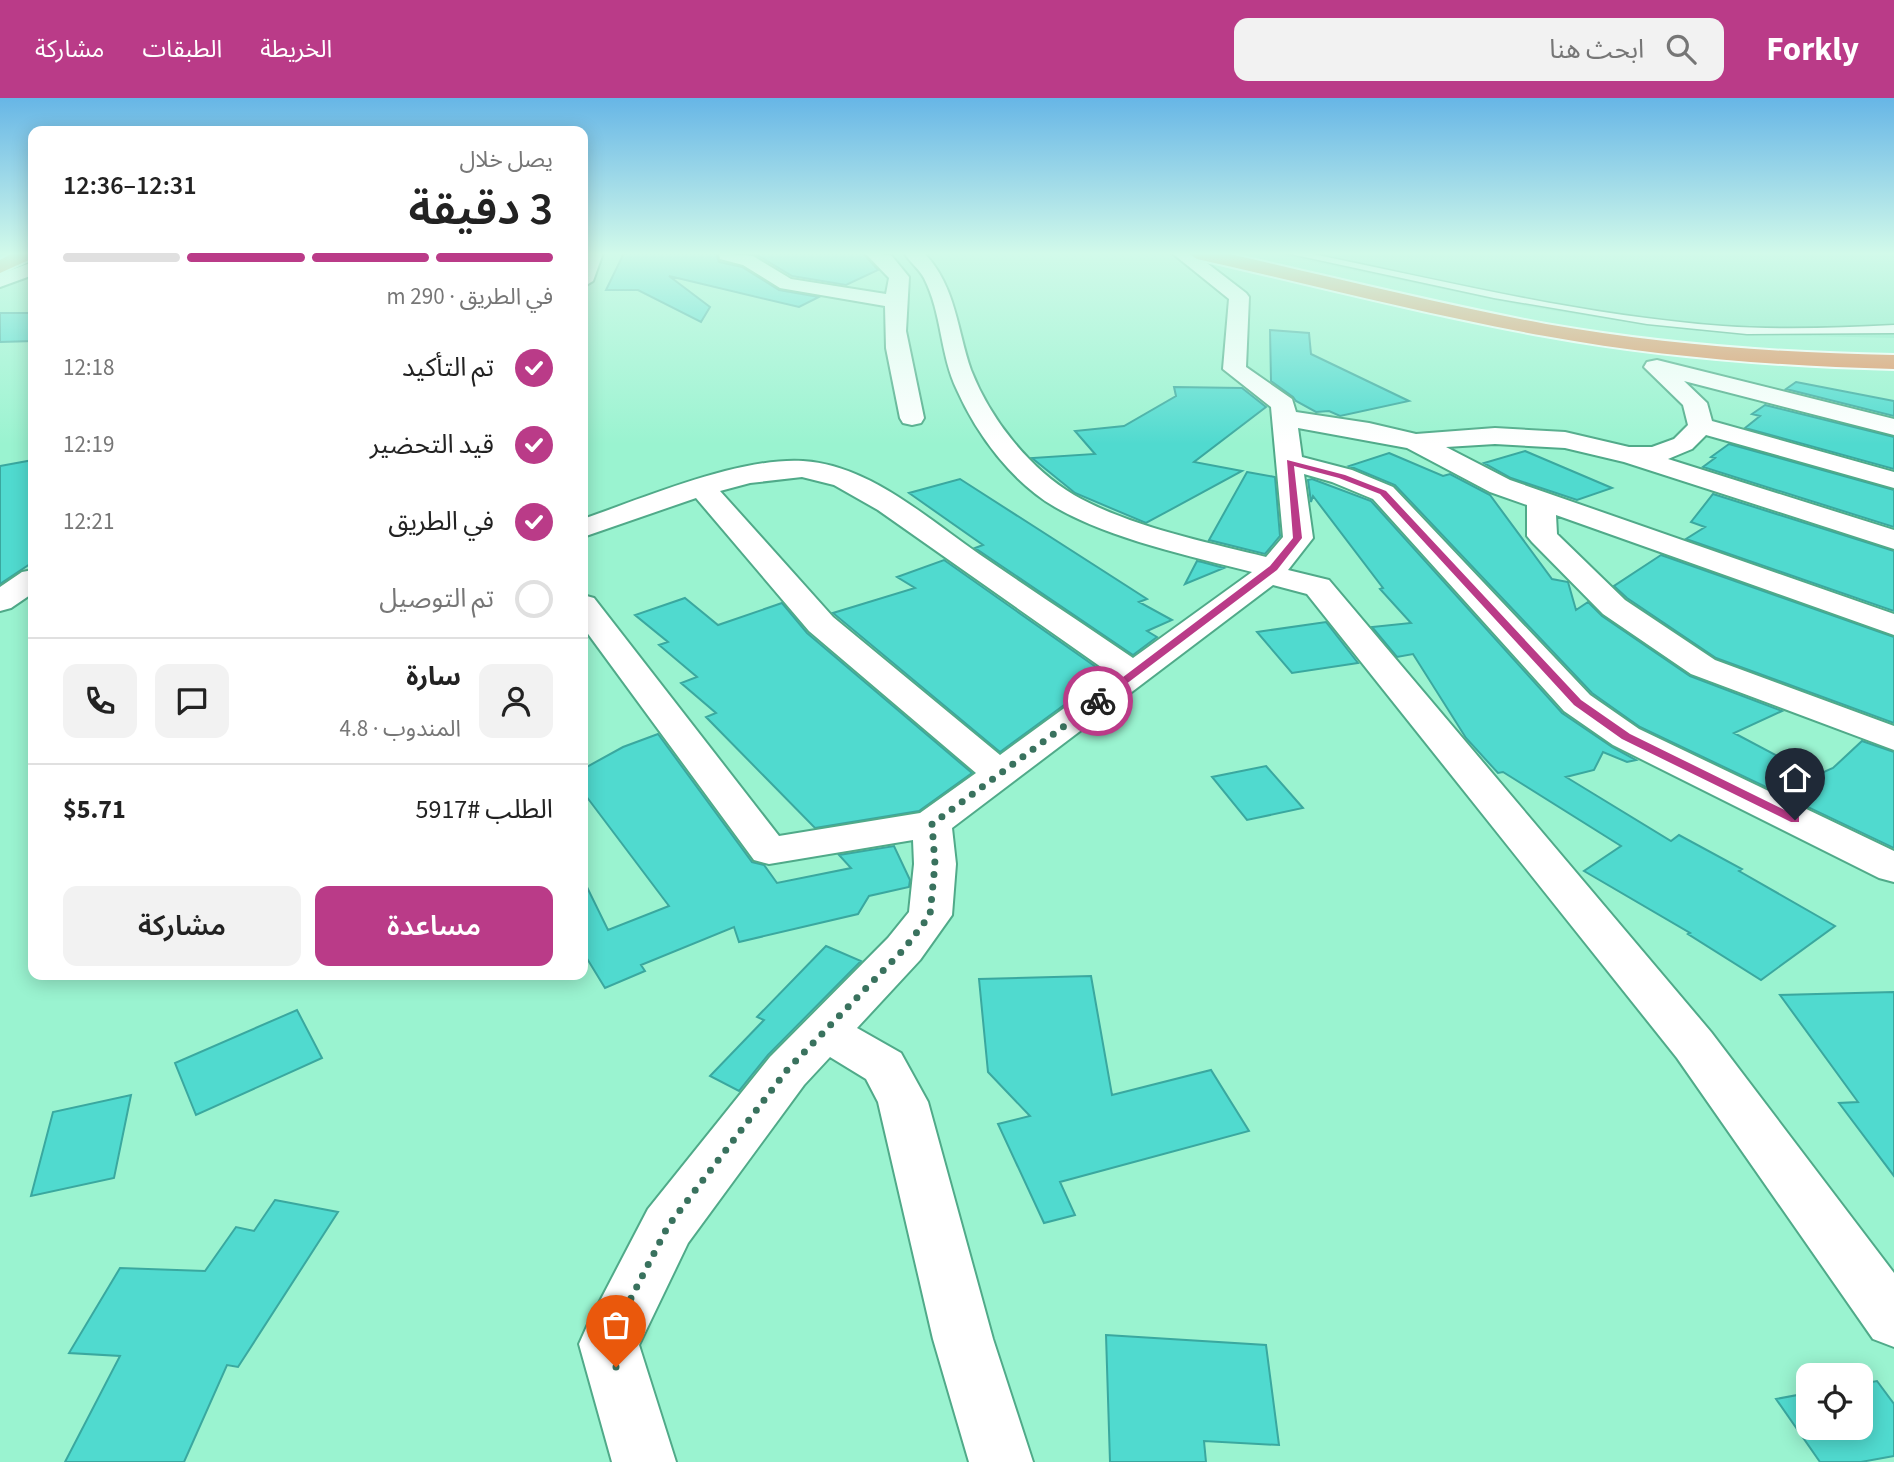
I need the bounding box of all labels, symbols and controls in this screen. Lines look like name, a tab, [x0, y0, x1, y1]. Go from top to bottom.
search box	[1234, 18, 1724, 81]
text: Forkly	[1766, 26, 1859, 73]
icon: search	[1662, 30, 1700, 68]
text: ابحث هنا	[1549, 31, 1644, 68]
text: مشاركة	[35, 32, 104, 67]
text: الطبقات	[142, 32, 222, 67]
text: الخريطة	[260, 32, 332, 67]
text: يصل خلال	[460, 143, 553, 176]
text: 12:31–12:36	[63, 167, 197, 204]
text: 3 دقيقة	[409, 177, 553, 242]
text: في الطريق · 290 m	[387, 280, 553, 313]
text: تم التأكيد	[402, 349, 494, 386]
icon: check	[515, 349, 553, 387]
text: 12:18	[63, 351, 114, 384]
text: قيد التحضير	[370, 426, 494, 463]
icon: check	[515, 426, 553, 464]
text: 12:19	[63, 428, 114, 461]
text: في الطريق	[388, 503, 494, 540]
icon: check	[515, 503, 553, 541]
text: 12:21	[63, 505, 114, 538]
text: تم التوصيل	[379, 580, 494, 617]
text: سارة	[406, 658, 461, 695]
button: phone	[63, 664, 137, 738]
button: chat	[155, 664, 229, 738]
button: person	[479, 664, 553, 738]
courier	[1063, 666, 1133, 736]
icon: bike	[1079, 682, 1117, 720]
text: المندوب · 4.8	[339, 712, 461, 745]
pin	[1765, 748, 1825, 820]
icon: home	[1776, 759, 1814, 797]
text: $5.71	[63, 791, 126, 828]
text: الطلب #5917	[416, 791, 553, 828]
button: مشاركة	[63, 886, 301, 966]
button: مساعدة	[315, 886, 553, 966]
pin	[586, 1295, 646, 1367]
icon: bag	[597, 1306, 635, 1344]
map controls	[1796, 1363, 1873, 1440]
button: locate	[1796, 1363, 1873, 1440]

